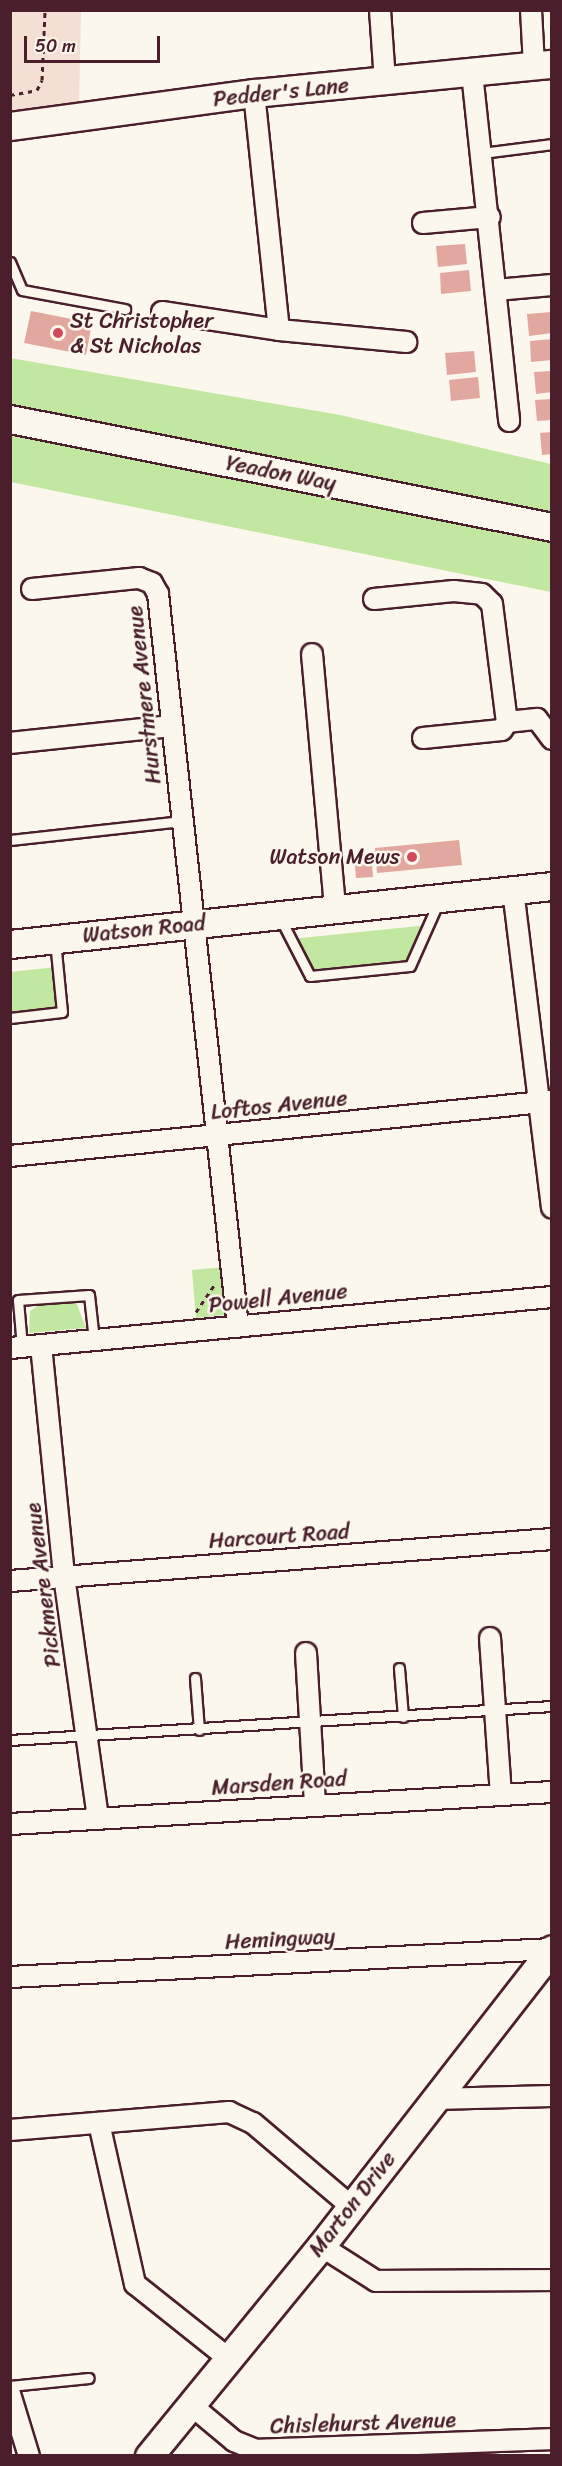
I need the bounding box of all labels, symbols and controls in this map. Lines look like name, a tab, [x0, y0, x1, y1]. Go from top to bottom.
scale bar	[27, 24, 164, 62]
text: 50 m	[35, 30, 76, 62]
street label: Pedder's Lane	[212, 72, 350, 112]
place label: St Christopher & St Nicholas	[70, 307, 212, 358]
marker: St Christopher & St Nicholas	[51, 326, 65, 340]
street label: Yeadon Way	[224, 449, 338, 497]
street label: Hurstmere Avenue	[122, 605, 166, 785]
place label: Watson Mews	[269, 844, 400, 870]
marker: Watson Mews	[405, 850, 419, 864]
street label: Watson Road	[81, 909, 207, 949]
street label: Loftos Avenue	[209, 1085, 349, 1125]
street label: Powell Avenue	[207, 1278, 349, 1318]
street label: Pickmere Avenue	[20, 1501, 66, 1669]
street label: Harcourt Road	[208, 1518, 350, 1554]
street label: Marsden Road	[210, 1765, 348, 1801]
street label: Hemingway	[224, 1923, 336, 1955]
street label: Marton Drive	[303, 2146, 401, 2262]
street label: Chislehurst Avenue	[270, 2407, 456, 2439]

